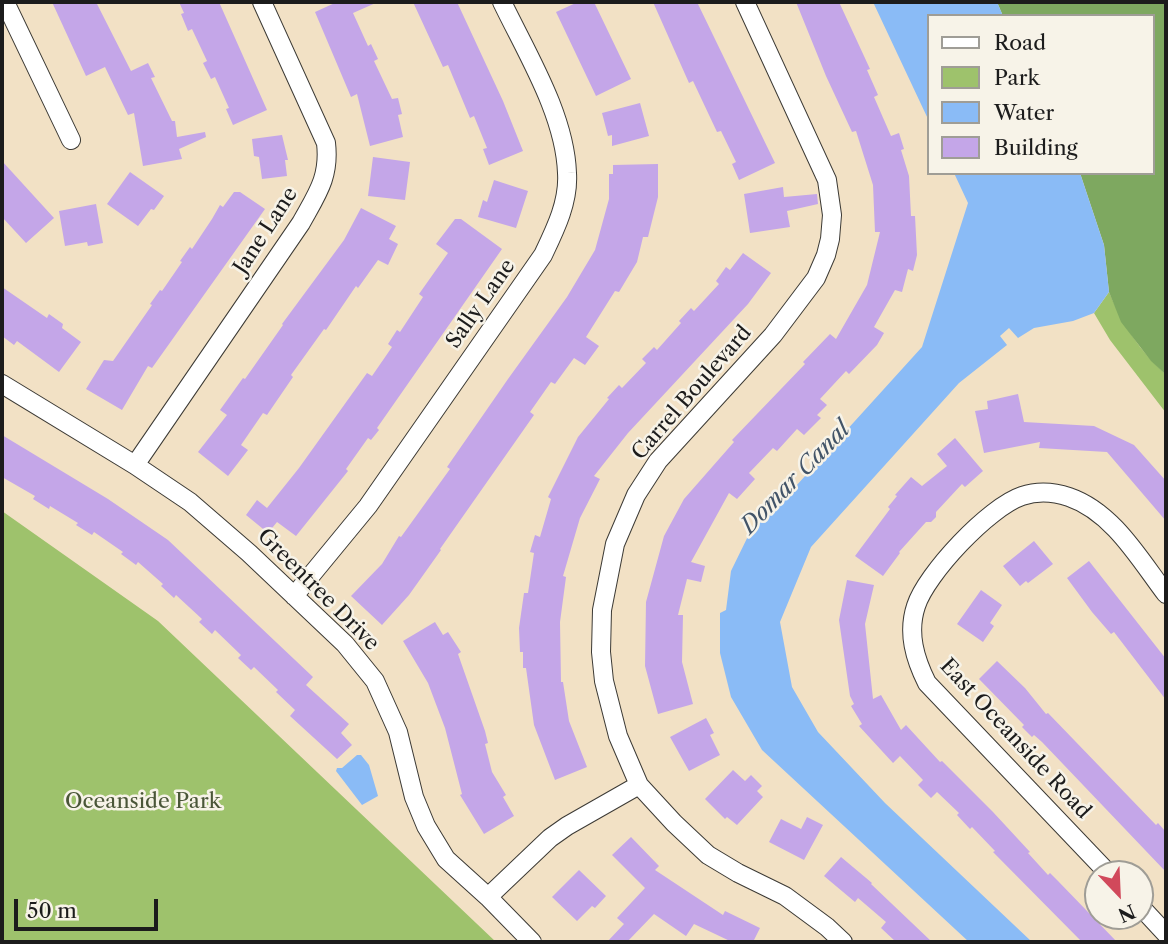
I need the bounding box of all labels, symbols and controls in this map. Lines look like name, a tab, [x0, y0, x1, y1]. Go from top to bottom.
legend	[926, 14, 1154, 175]
text: Road	[994, 30, 1046, 55]
text: Park	[994, 65, 1040, 90]
text: Water	[994, 100, 1054, 125]
text: Building	[994, 135, 1078, 160]
street label: Jane Lane	[229, 183, 303, 279]
street label: Sally Lane	[441, 255, 521, 353]
street label: Carrel Boulevard	[627, 321, 757, 465]
water label: Domar Canal	[735, 416, 857, 540]
street label: Greentree Drive	[252, 524, 384, 656]
street label: East Oceanside Road	[934, 654, 1096, 824]
park label: Oceanside Park	[65, 789, 221, 815]
north arrow	[1084, 860, 1154, 930]
scale bar	[18, 884, 161, 928]
text: 50 m	[27, 898, 77, 923]
text: N	[1115, 899, 1139, 927]

